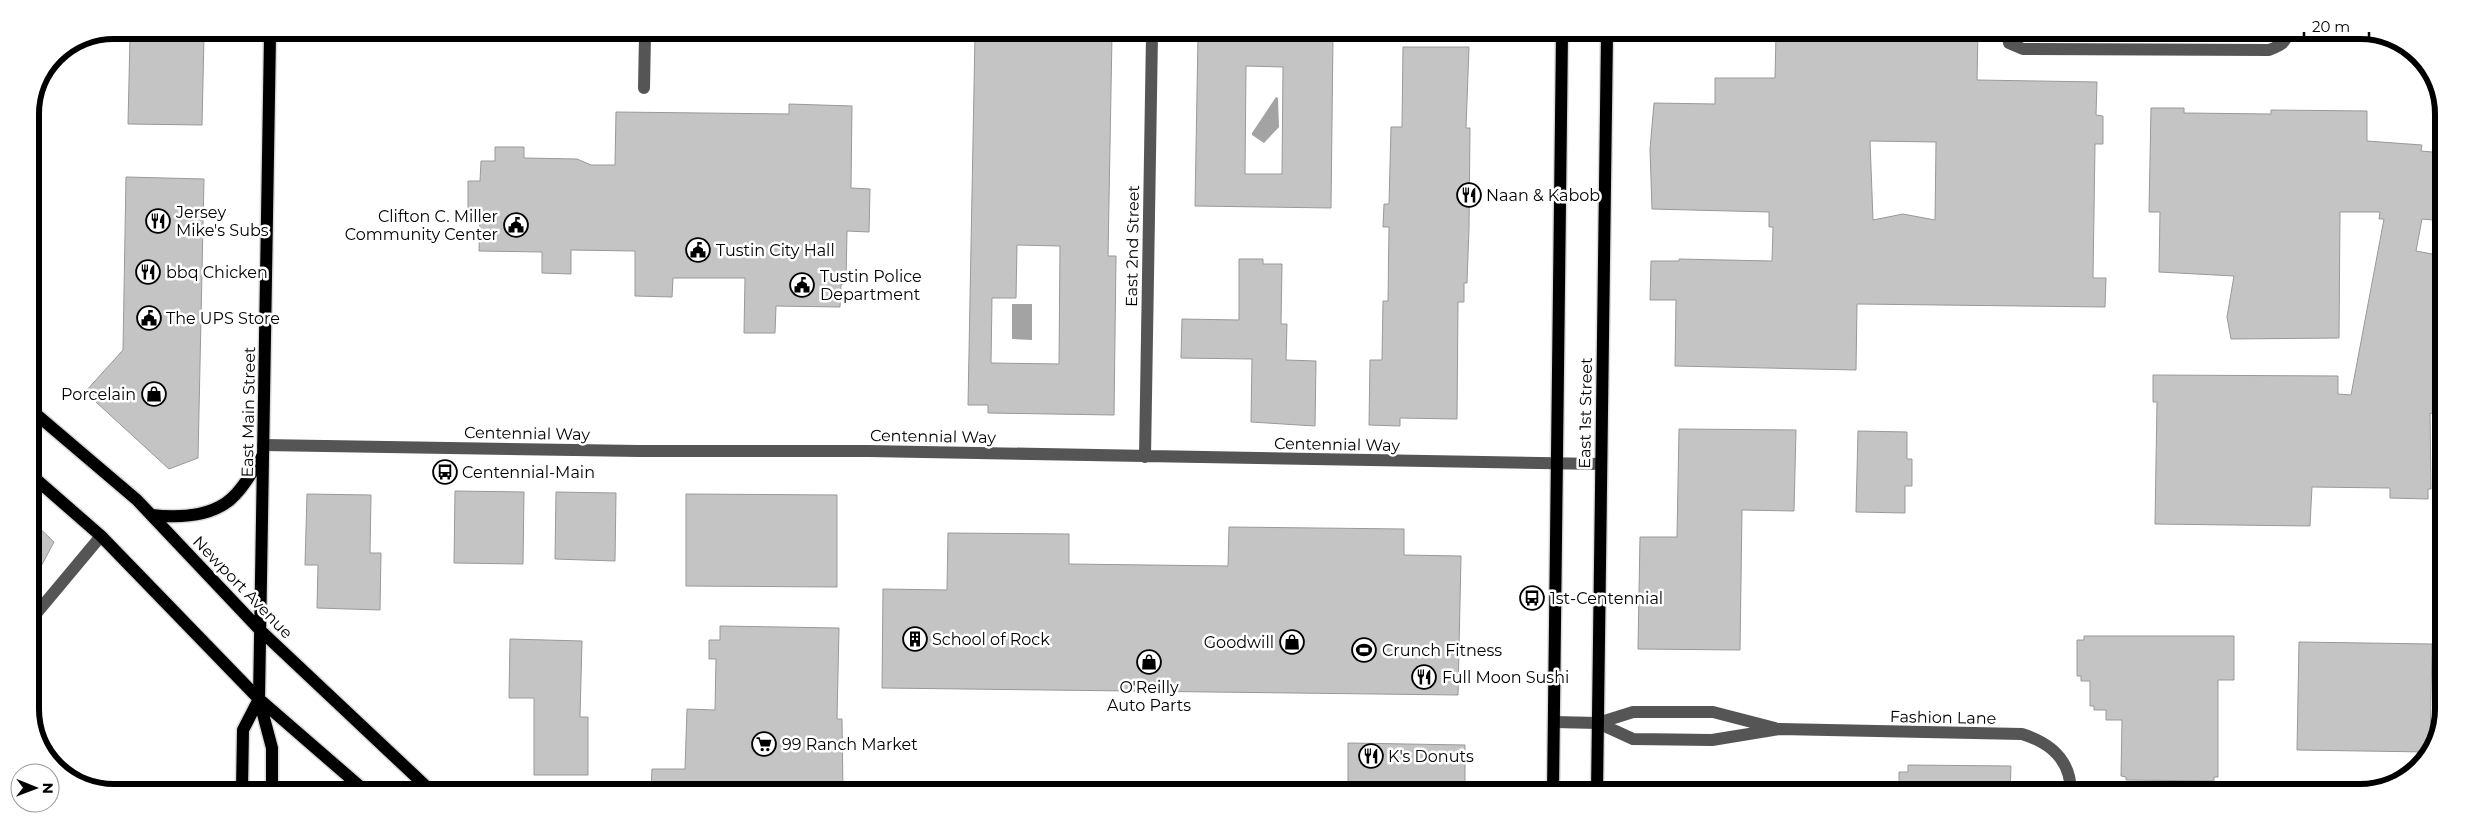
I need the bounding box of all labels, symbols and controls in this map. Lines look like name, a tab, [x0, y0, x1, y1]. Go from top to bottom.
scale bar	[2304, 10, 2369, 42]
text: 20 m	[2312, 17, 2350, 36]
restaurant icon: Naan & Kabob	[1456, 182, 1482, 208]
street label: East 2nd Street	[1122, 184, 1143, 307]
place label: Naan & Kabob	[1486, 186, 1600, 205]
place label: Jersey Mike's Subs	[175, 203, 269, 240]
place label: Clifton C. Miller Community Center	[345, 207, 498, 244]
restaurant icon: Jersey Mike's Subs	[145, 208, 171, 234]
public building icon: Clifton C. Miller Community Center	[503, 212, 529, 238]
public building icon: Tustin City Hall	[685, 237, 711, 263]
place label: Tustin City Hall	[716, 241, 835, 260]
restaurant icon: bbq Chicken	[135, 259, 161, 285]
place label: bbq Chicken	[166, 263, 268, 282]
place label: Tustin Police Department	[820, 267, 922, 304]
public building icon: Tustin Police Department	[789, 272, 815, 298]
public building icon: The UPS Store	[136, 305, 162, 331]
place label: The UPS Store	[166, 309, 280, 328]
street label: East Main Street	[238, 346, 259, 478]
street label: East 1st Street	[1575, 357, 1596, 469]
shop icon: Porcelain	[141, 381, 167, 407]
place label: Porcelain	[61, 385, 136, 404]
street label: Centennial Way	[464, 423, 590, 444]
street label: Centennial Way	[870, 426, 996, 447]
street label: Centennial Way	[1274, 434, 1400, 455]
bus stop icon: Centennial-Main	[432, 459, 458, 485]
place label: Centennial-Main	[462, 463, 595, 482]
street label: Newport Avenue	[189, 532, 296, 643]
bus stop icon: 1st-Centennial	[1519, 585, 1545, 611]
place label: 1st-Centennial	[1550, 589, 1663, 608]
building icon: School of Rock	[902, 626, 928, 652]
shop icon: Goodwill	[1279, 629, 1305, 655]
place label: School of Rock	[932, 630, 1050, 649]
place label: Goodwill	[1204, 633, 1274, 652]
sports icon: Crunch Fitness	[1351, 637, 1377, 663]
place label: Crunch Fitness	[1382, 641, 1502, 660]
shop icon: O'Reilly Auto Parts	[1136, 649, 1162, 675]
restaurant icon: Full Moon Sushi	[1411, 664, 1437, 690]
place label: Full Moon Sushi	[1442, 668, 1569, 687]
place label: O'Reilly Auto Parts	[1107, 678, 1191, 715]
street label: Fashion Lane	[1890, 707, 1996, 728]
supermarket icon: 99 Ranch Market	[751, 731, 777, 757]
place label: 99 Ranch Market	[782, 735, 918, 754]
restaurant icon: K's Donuts	[1358, 743, 1384, 769]
place label: K's Donuts	[1388, 747, 1474, 766]
north arrow	[10, 763, 60, 813]
text: N	[39, 782, 57, 794]

